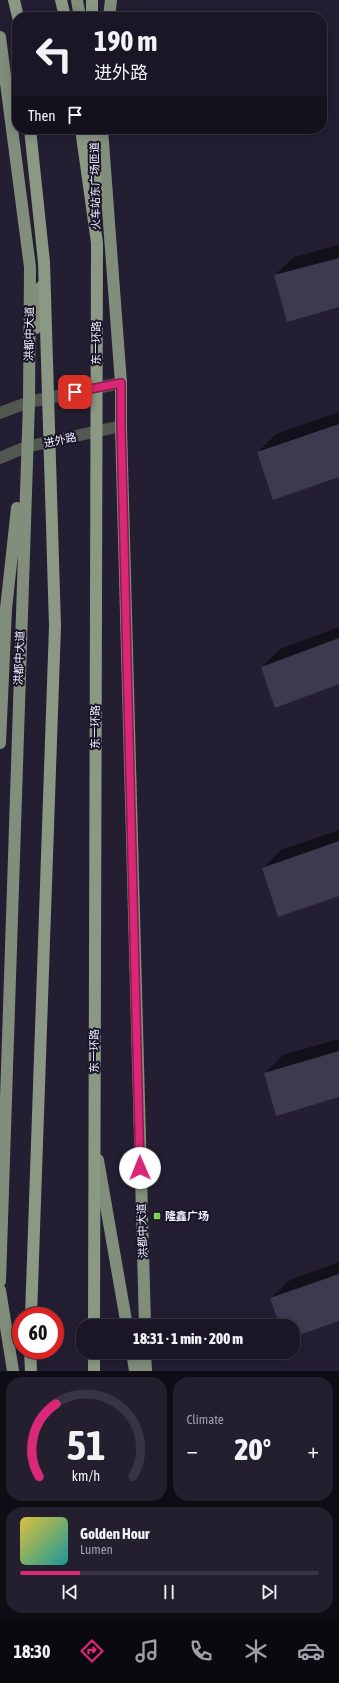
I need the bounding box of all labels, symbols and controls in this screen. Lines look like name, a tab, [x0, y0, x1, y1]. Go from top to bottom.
text: 190 m	[94, 25, 157, 57]
icon: left	[28, 28, 80, 80]
text: 进外路	[94, 62, 148, 83]
icon: arrive	[64, 104, 86, 126]
text: Then	[28, 107, 56, 124]
street label: 火车站东广场匝道	[88, 142, 102, 230]
street label: 洪都中大道	[23, 306, 35, 362]
street label: 东一环路	[90, 321, 102, 365]
pin	[58, 375, 92, 409]
icon: arrive	[64, 381, 86, 403]
street label: 进外路	[43, 431, 77, 449]
street label: 洪都中大道	[12, 630, 26, 686]
street label: 东一环路	[89, 705, 101, 749]
street label: 东一环路	[88, 1029, 100, 1073]
position arrow	[119, 1147, 161, 1189]
street label: 洪都中大道	[135, 1203, 149, 1259]
place label: 隆鑫广场	[165, 1210, 209, 1222]
marker: 隆鑫广场	[152, 1211, 162, 1221]
speed limit sign: 60	[12, 1307, 64, 1359]
text: 18:31 · 1 min · 200 m	[133, 1330, 243, 1347]
text: Climate	[187, 1412, 224, 1427]
text: 51	[67, 1421, 106, 1469]
text: 20°	[235, 1432, 271, 1466]
text: −	[187, 1437, 198, 1463]
text: +	[308, 1437, 319, 1463]
text: km/h	[72, 1468, 100, 1484]
text: Golden Hour	[80, 1525, 150, 1542]
text: Lumen	[80, 1542, 113, 1557]
icon: previous	[59, 1581, 81, 1603]
icon: pause	[158, 1581, 180, 1603]
icon: next	[258, 1581, 280, 1603]
icon: directions	[78, 1637, 106, 1665]
icon: music	[133, 1637, 161, 1665]
icon: phone	[187, 1637, 215, 1665]
icon: climate	[242, 1637, 270, 1665]
icon: car	[297, 1637, 325, 1665]
text: 18:30	[13, 1641, 51, 1662]

